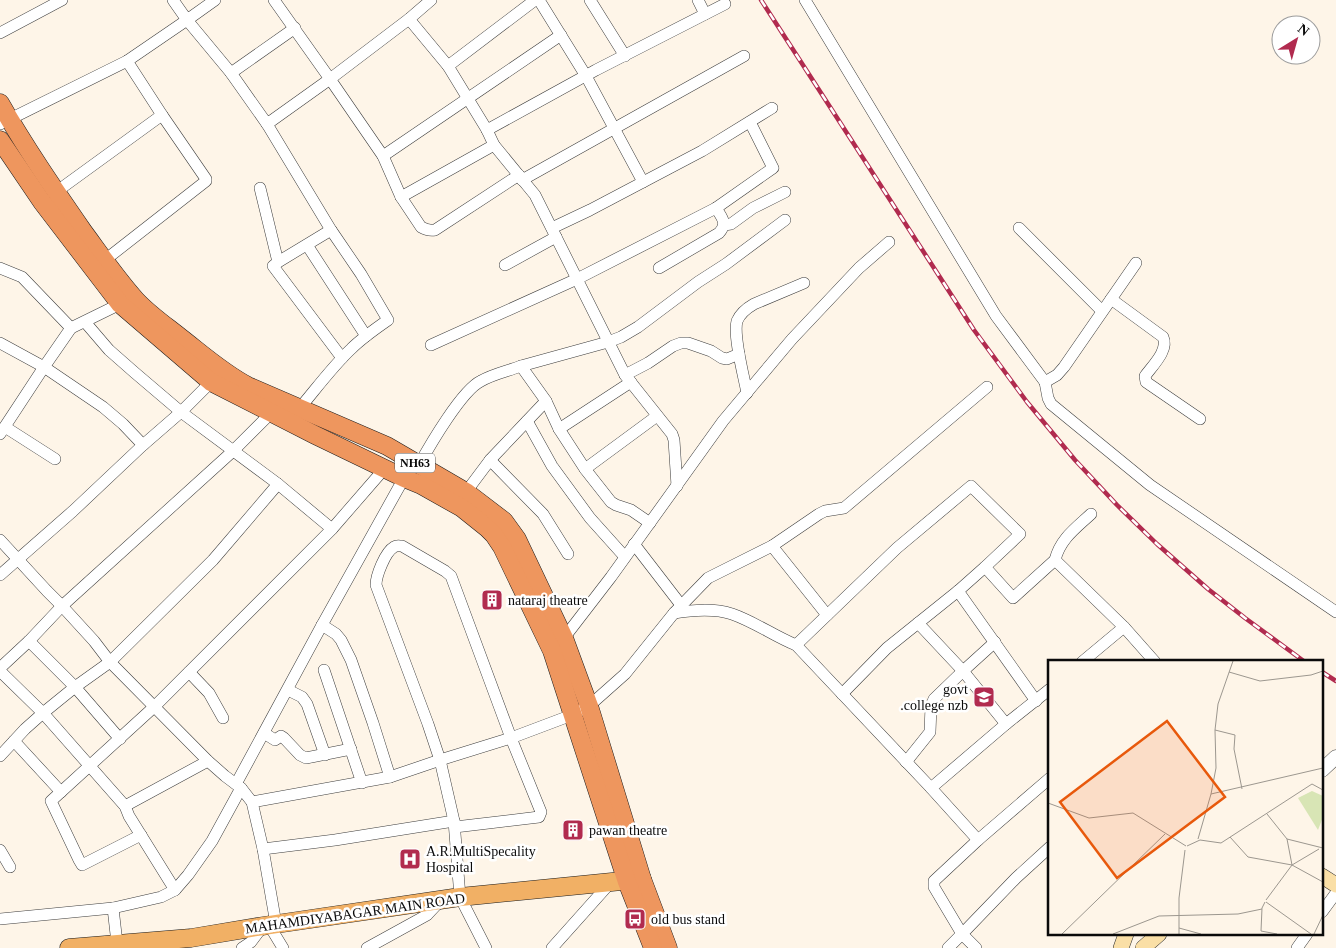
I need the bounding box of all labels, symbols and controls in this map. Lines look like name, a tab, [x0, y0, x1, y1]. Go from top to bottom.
north arrow	[1271, 15, 1321, 65]
text: N	[1295, 21, 1312, 39]
road number: NH63	[395, 453, 435, 472]
building icon: nataraj theatre	[480, 588, 504, 612]
place label: nataraj theatre	[508, 593, 588, 608]
inset map	[1048, 660, 1324, 936]
place label: govt .college nzb	[900, 682, 968, 713]
school or university icon: govt .college nzb	[972, 685, 996, 709]
building icon: pawan theatre	[561, 818, 585, 842]
place label: pawan theatre	[589, 823, 667, 838]
place label: A.R.MultiSpecality Hospital	[426, 844, 536, 875]
hospital icon: A.R.MultiSpecality Hospital	[398, 847, 422, 871]
street label: MAHAMDIYABAGAR MAIN ROAD	[244, 891, 466, 936]
bus stop icon: old bus stand	[623, 907, 647, 931]
place label: old bus stand	[651, 912, 725, 927]

